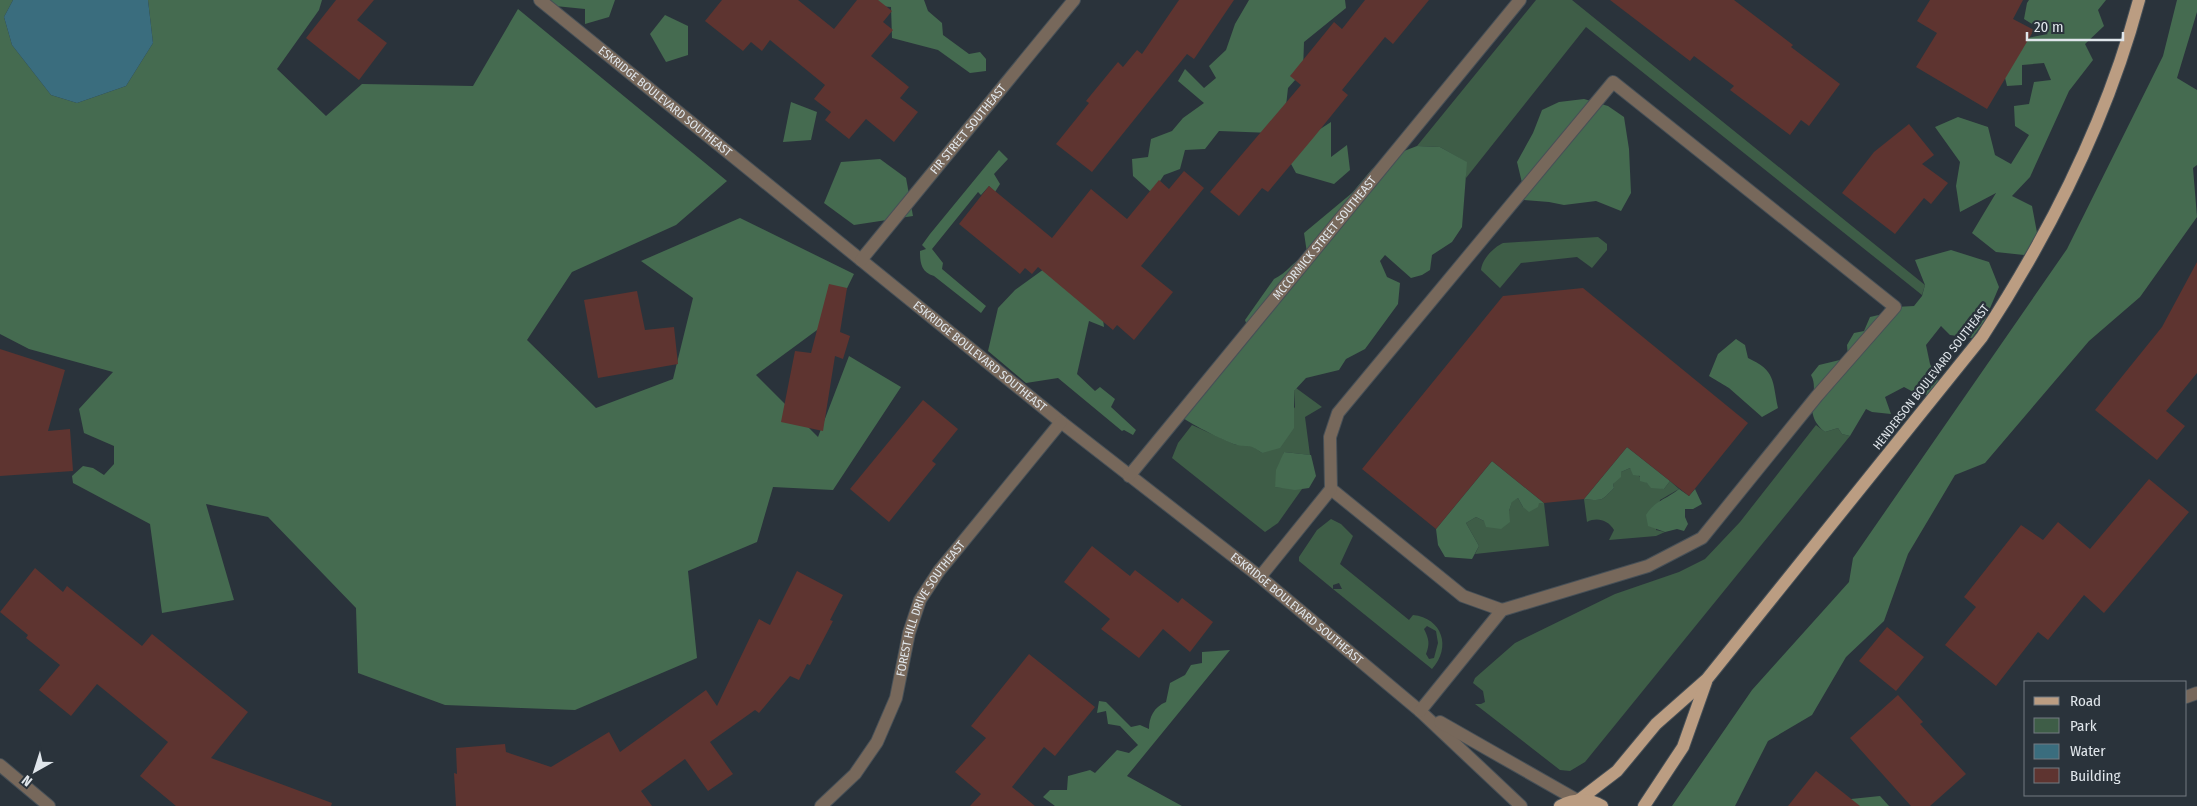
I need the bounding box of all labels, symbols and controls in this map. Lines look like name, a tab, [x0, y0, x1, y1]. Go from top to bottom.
scale bar	[2027, 10, 2123, 42]
text: 20 m	[2034, 18, 2064, 36]
street label: ESKRIDGE BOULEVARD SOUTHEAST	[596, 43, 735, 160]
street label: FIR STREET SOUTHEAST	[927, 81, 1009, 177]
street label: MCCORMICK STREET SOUTHEAST	[1270, 173, 1379, 302]
street label: ESKRIDGE BOULEVARD SOUTHEAST	[910, 298, 1050, 415]
street label: HENDERSON BOULEVARD SOUTHEAST	[1870, 301, 1992, 452]
street label: FOREST HILL DRIVE SOUTHEAST	[894, 538, 968, 678]
street label: ESKRIDGE BOULEVARD SOUTHEAST	[1228, 550, 1366, 667]
legend	[2024, 681, 2187, 796]
text: Road	[2070, 692, 2101, 710]
text: Park	[2070, 717, 2097, 735]
text: Water	[2070, 742, 2106, 760]
north arrow	[10, 746, 60, 796]
text: Building	[2070, 767, 2121, 785]
text: N	[19, 771, 36, 790]

